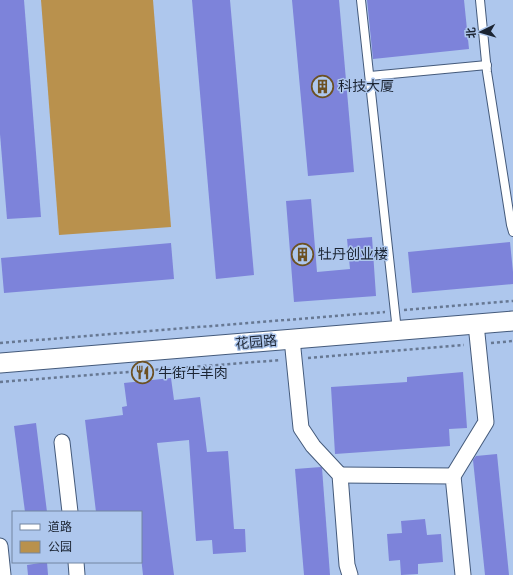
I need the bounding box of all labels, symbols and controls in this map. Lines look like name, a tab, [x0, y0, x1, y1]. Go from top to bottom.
north arrow	[461, 12, 501, 52]
text: 北	[463, 27, 478, 39]
building icon: 科技大厦	[310, 73, 336, 99]
place label: 科技大厦	[338, 76, 394, 95]
building icon: 牡丹创业楼	[290, 241, 316, 267]
place label: 牡丹创业楼	[318, 244, 388, 263]
street label: 花园路	[234, 330, 278, 353]
restaurant icon: 牛街牛羊肉	[129, 360, 155, 386]
place label: 牛街牛羊肉	[158, 363, 228, 382]
legend	[12, 511, 142, 563]
text: 道路	[48, 518, 72, 535]
text: 公园	[48, 538, 72, 555]

